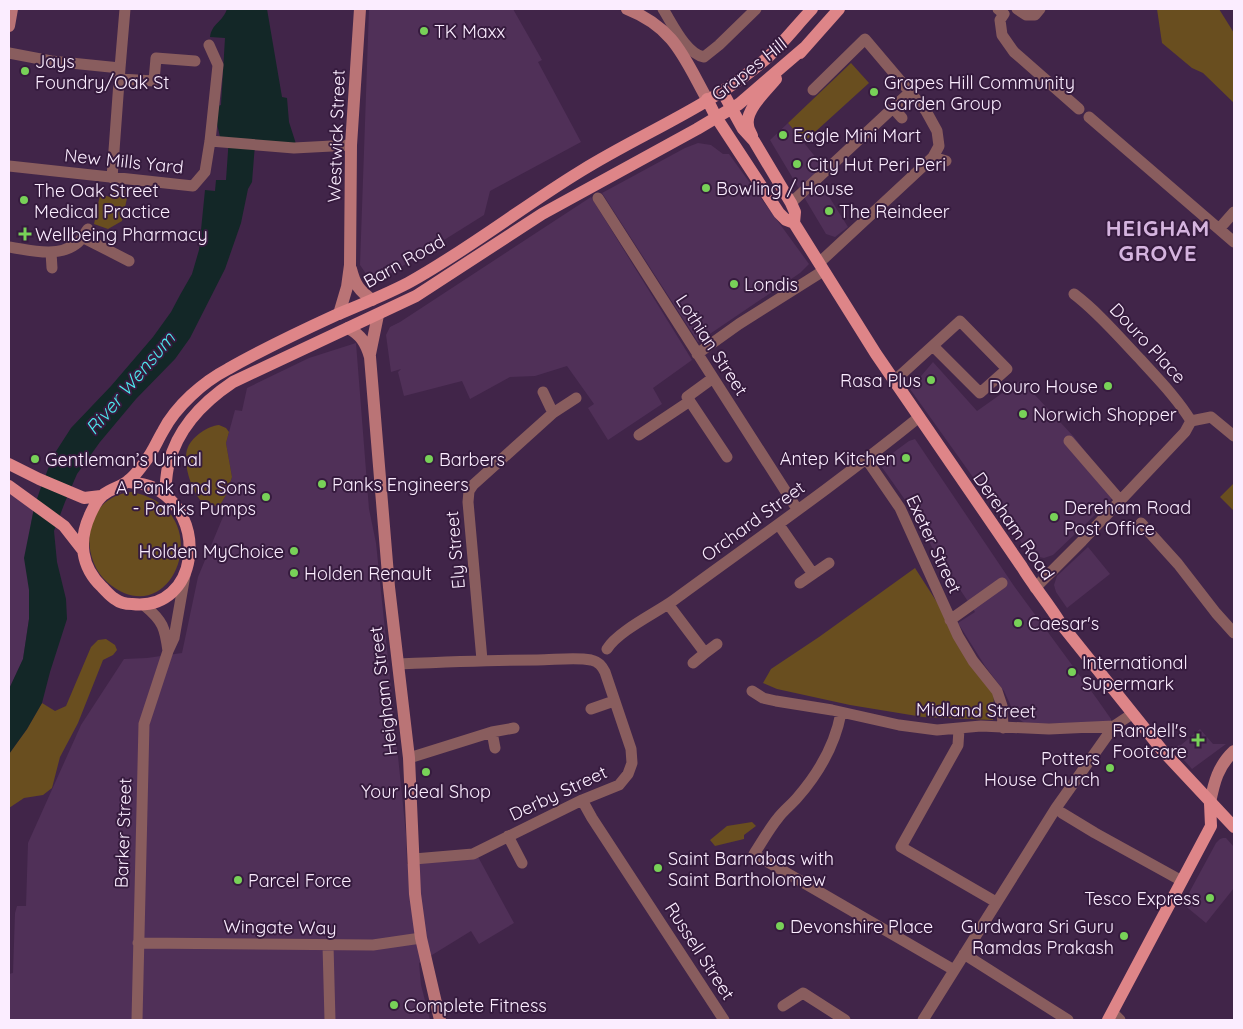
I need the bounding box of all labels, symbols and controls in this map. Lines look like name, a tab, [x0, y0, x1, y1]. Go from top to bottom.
place label: TK Maxx	[434, 20, 505, 43]
marker: TK Maxx	[418, 25, 430, 37]
street label: Grapes Hill	[707, 32, 791, 106]
place label: Jays Foundry/Oak St	[35, 50, 169, 94]
marker: Jays Foundry/Oak St	[19, 65, 31, 77]
street label: Westwick Street	[322, 69, 350, 203]
place label: Grapes Hill Community Garden Group	[884, 71, 1075, 115]
marker: Grapes Hill Community Garden Group	[868, 86, 880, 98]
place label: Eagle Mini Mart	[793, 124, 921, 147]
marker: Eagle Mini Mart	[777, 129, 789, 141]
street label: New Mills Yard	[63, 143, 185, 179]
place label: City Hut Peri Peri	[807, 153, 946, 176]
marker: City Hut Peri Peri	[791, 158, 803, 170]
place label: Bowling / House	[716, 177, 854, 200]
place label: The Oak Street Medical Practice	[34, 179, 170, 223]
marker: Bowling / House	[700, 182, 712, 194]
marker: The Oak Street Medical Practice	[18, 194, 30, 206]
place label: The Reindeer	[839, 200, 950, 223]
marker: The Reindeer	[823, 205, 835, 217]
district label: HEIGHAM GROVE	[1106, 214, 1210, 267]
place label: Wellbeing Pharmacy	[35, 223, 208, 246]
marker: Wellbeing Pharmacy	[19, 228, 31, 240]
street label: Barn Road	[359, 229, 449, 293]
place label: Londis	[744, 273, 798, 296]
marker: Londis	[728, 278, 740, 290]
street label: Lothian Street	[671, 290, 753, 400]
street label: Douro Place	[1105, 298, 1191, 388]
water label: River Wensum	[80, 326, 180, 439]
place label: Rasa Plus	[840, 369, 921, 392]
marker: Rasa Plus	[925, 374, 937, 386]
place label: Douro House	[989, 375, 1098, 398]
marker: Douro House	[1102, 380, 1114, 392]
place label: Norwich Shopper	[1033, 403, 1177, 426]
marker: Norwich Shopper	[1017, 408, 1029, 420]
place label: Antep Kitchen	[780, 447, 896, 470]
place label: Gentleman’s Urinal	[45, 448, 202, 471]
place label: Barbers	[439, 448, 505, 471]
marker: Antep Kitchen	[900, 452, 912, 464]
marker: Gentleman’s Urinal	[29, 453, 41, 465]
marker: Barbers	[423, 453, 435, 465]
street label: Dereham Road	[968, 467, 1060, 585]
place label: Panks Engineers	[332, 473, 469, 496]
place label: A Pank and Sons - Panks Pumps	[116, 476, 256, 520]
street label: Orchard Street	[697, 476, 809, 566]
marker: Panks Engineers	[316, 478, 328, 490]
marker: A Pank and Sons - Panks Pumps	[260, 491, 272, 503]
street label: Exeter Street	[901, 491, 967, 597]
place label: Dereham Road Post Office	[1064, 496, 1191, 540]
street label: Ely Street	[440, 510, 470, 590]
marker: Dereham Road Post Office	[1048, 511, 1060, 523]
place label: Holden MyChoice	[139, 540, 284, 563]
marker: Holden MyChoice	[288, 545, 300, 557]
place label: Holden Renault	[304, 562, 432, 585]
marker: Holden Renault	[288, 567, 300, 579]
place label: Caesar's	[1028, 612, 1099, 635]
marker: Caesar's	[1012, 617, 1024, 629]
street label: Heigham Street	[364, 625, 402, 757]
place label: International Supermark	[1082, 651, 1188, 695]
marker: International Supermark	[1066, 666, 1078, 678]
street label: Midland Street	[916, 697, 1036, 723]
place label: Randell's Footcare	[1112, 719, 1187, 763]
marker: Randell's Footcare	[1191, 733, 1205, 747]
place label: Potters House Church	[984, 747, 1100, 791]
street label: Derby Street	[505, 760, 611, 826]
marker: Potters House Church	[1104, 762, 1116, 774]
marker: Your Ideal Shop	[420, 766, 432, 778]
street label: Barker Street	[110, 778, 136, 888]
place label: Your Ideal Shop	[361, 780, 491, 803]
place label: Saint Barnabas with Saint Bartholomew	[668, 847, 834, 891]
marker: Saint Barnabas with Saint Bartholomew	[652, 862, 664, 874]
place label: Parcel Force	[248, 869, 351, 892]
marker: Parcel Force	[232, 874, 244, 886]
place label: Tesco Express	[1084, 887, 1200, 910]
marker: Tesco Express	[1204, 892, 1216, 904]
street label: Russell Street	[660, 898, 740, 1004]
street label: Wingate Way	[223, 915, 337, 939]
place label: Devonshire Place	[790, 915, 933, 938]
place label: Gurdwara Sri Guru Ramdas Prakash	[961, 915, 1114, 959]
marker: Devonshire Place	[774, 920, 786, 932]
marker: Gurdwara Sri Guru Ramdas Prakash	[1118, 930, 1130, 942]
place label: Complete Fitness	[404, 994, 547, 1017]
marker: Complete Fitness	[388, 999, 400, 1011]

